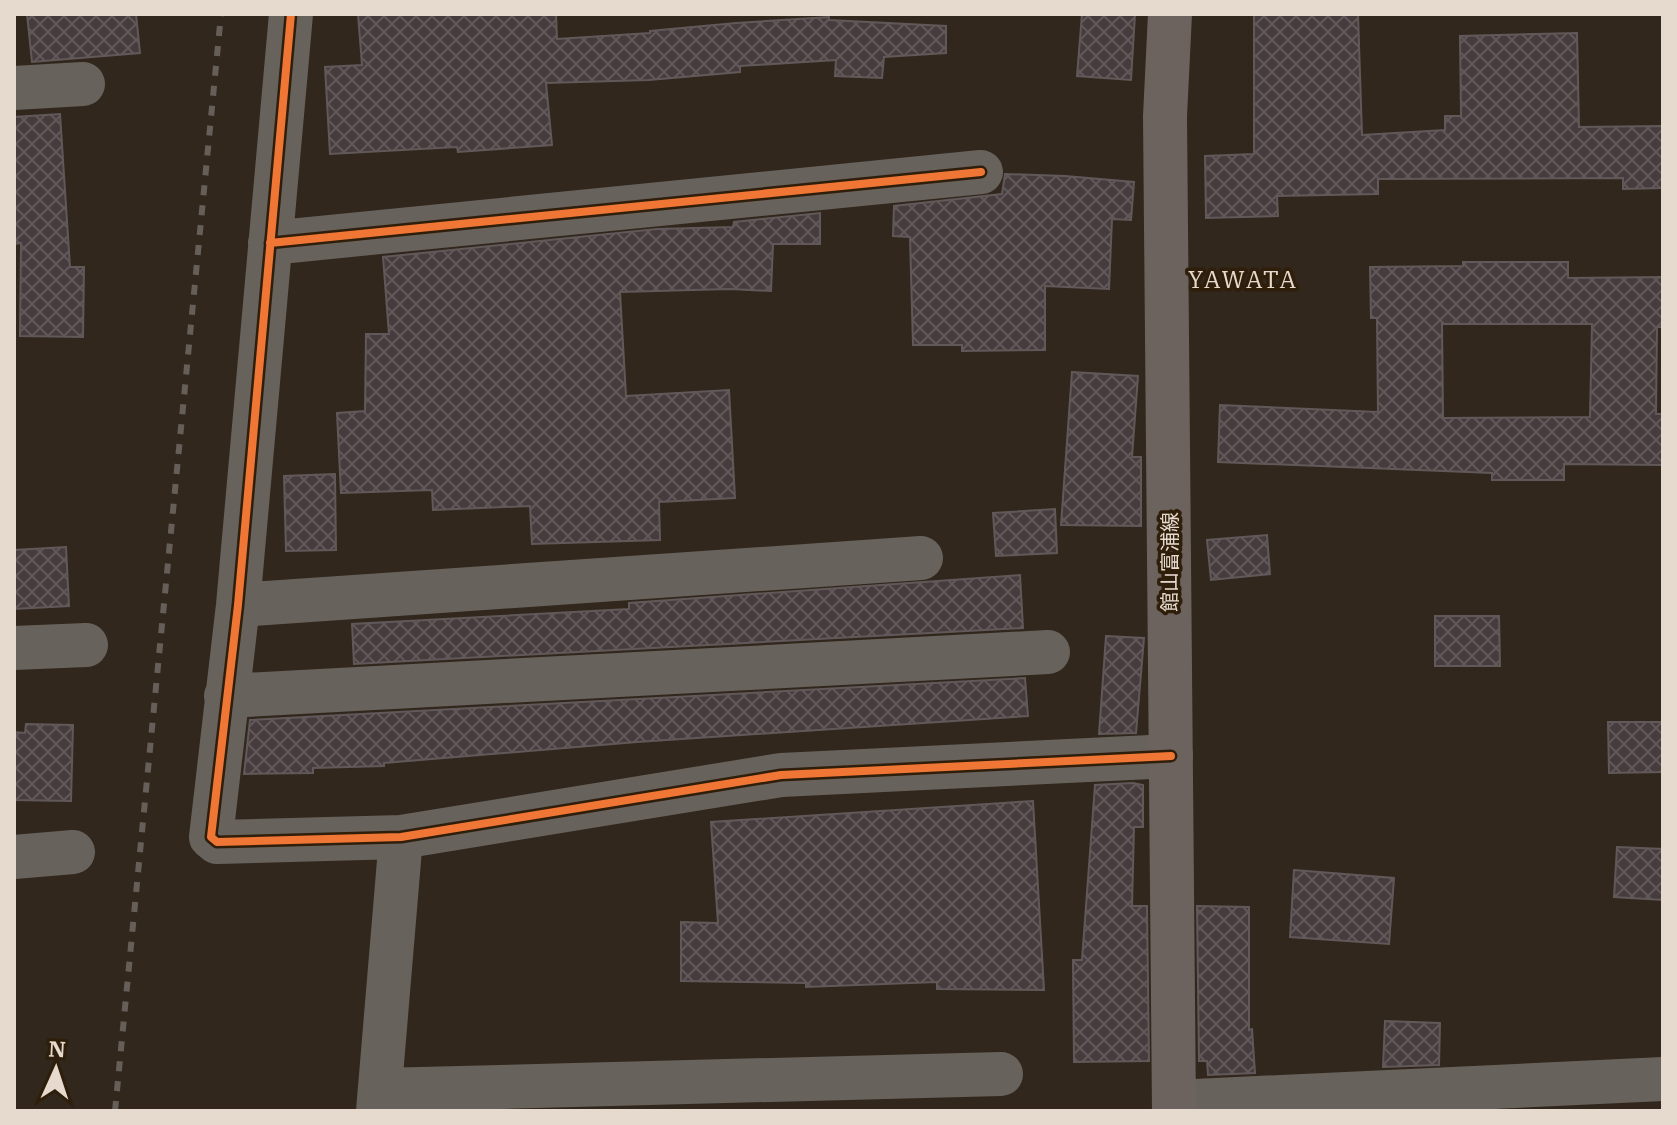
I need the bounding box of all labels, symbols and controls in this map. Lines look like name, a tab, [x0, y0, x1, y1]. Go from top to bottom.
district label: YAWATA	[1188, 263, 1298, 295]
street label: 館山富浦線	[1156, 512, 1183, 612]
north arrow	[16, 1029, 96, 1109]
text: N	[48, 1034, 67, 1063]

